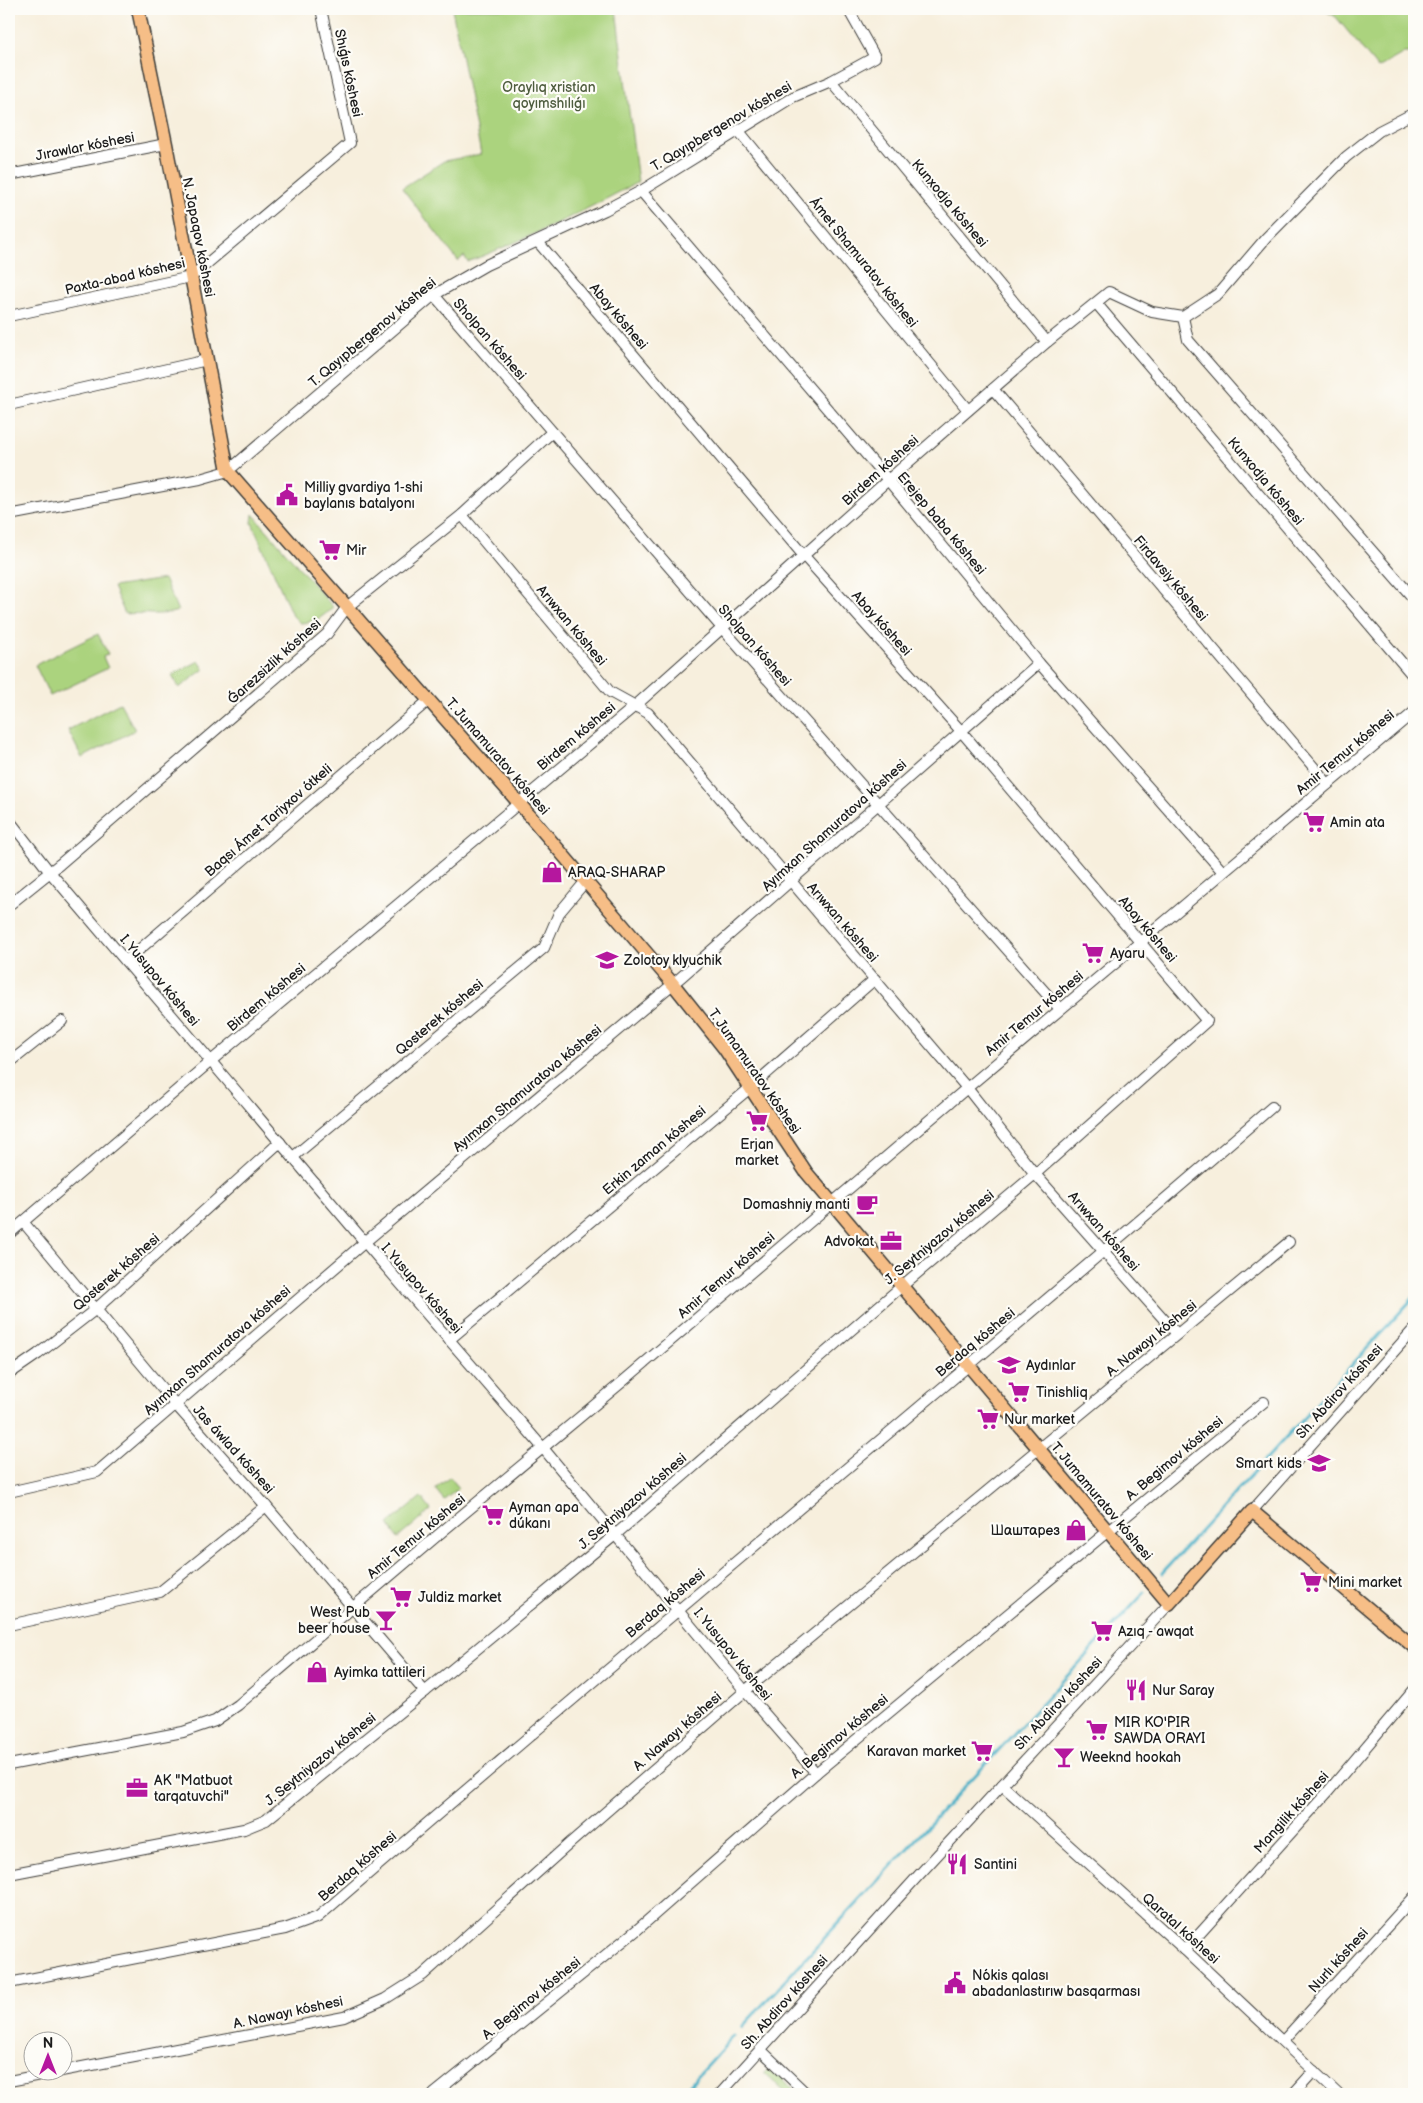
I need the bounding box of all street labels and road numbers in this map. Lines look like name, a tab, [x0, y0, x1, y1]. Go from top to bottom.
street label: Shıǵıs kóshesi	[331, 28, 366, 119]
street label: T. Qayıpbergenov kóshesi	[648, 78, 795, 175]
street label: Jırawlar kóshesi	[34, 129, 136, 164]
street label: Kunxodja kóshesi	[908, 156, 991, 251]
street label: N. Japaqov kóshesi	[179, 176, 218, 298]
street label: Ámet Shamuratov kóshesi	[806, 193, 922, 331]
street label: Paxta-abad kóshesi	[63, 254, 187, 299]
street label: T. Qayıpbergenov kóshesi	[305, 274, 440, 391]
street label: Abay kóshesi	[586, 280, 651, 353]
street label: Sholpan kóshesi	[449, 295, 530, 384]
street label: Birdem kóshesi	[839, 432, 922, 509]
street label: Kunxodja kóshesi	[1224, 434, 1307, 529]
street label: Erejep baba kóshesi	[894, 468, 990, 578]
street label: Firdavsiy kóshesi	[1130, 532, 1211, 624]
street label: Arıwxan kóshesi	[533, 582, 610, 669]
street label: Abay kóshesi	[848, 587, 915, 659]
street label: Sholpan kóshesi	[714, 601, 795, 690]
street label: Ǵarezsizlik kóshesi	[223, 614, 325, 708]
street label: T. Jumamuratov kóshesi	[442, 694, 553, 818]
street label: Birdem kóshesi	[534, 699, 619, 774]
street label: Amir Temur kóshesi	[1293, 706, 1398, 798]
street label: Ayımxan Shamuratova kóshesi	[758, 756, 910, 895]
street label: Baqsı Ámet Tariyxov ótkeli	[200, 760, 336, 880]
street label: Arıwxan kóshesi	[803, 879, 882, 966]
street label: Abay kóshesi	[1115, 893, 1180, 966]
street label: I. Yusupov kóshesi	[116, 931, 203, 1030]
street label: Birdem kóshesi	[224, 960, 309, 1035]
street label: Amir Temur kóshesi	[982, 967, 1087, 1059]
street label: Qosterek kóshesi	[392, 976, 487, 1059]
street label: T. Jumamuratov kóshesi	[705, 1005, 804, 1137]
street label: Ayımxan Shamuratova kóshesi	[449, 1021, 605, 1156]
street label: Erkin zaman kóshesi	[599, 1102, 709, 1199]
street label: J. Seytniyazov kóshesi	[881, 1186, 998, 1288]
street label: Arıwxan kóshesi	[1064, 1188, 1143, 1275]
street label: Amir Temur kóshesi	[674, 1229, 778, 1322]
street label: Qosterek kóshesi	[69, 1230, 163, 1315]
street label: I. Yusupov kóshesi	[378, 1240, 466, 1337]
street label: Ayımxan Shamuratova kóshesi	[140, 1282, 294, 1419]
street label: A. Nawayı kóshesi	[1102, 1297, 1200, 1380]
street label: Berdaq kóshesi	[932, 1304, 1018, 1381]
street label: Sh. Abdirov kóshesi	[1292, 1341, 1386, 1442]
street label: Jas áwlad kóshesi	[189, 1401, 278, 1497]
street label: A. Begimov kóshesi	[1122, 1413, 1227, 1504]
street label: T. Jumamuratov kóshesi	[1047, 1439, 1156, 1564]
street label: J. Seytniyazov kóshesi	[575, 1450, 690, 1553]
street label: Amir Temur kóshesi	[364, 1490, 469, 1582]
street label: Berdaq kóshesi	[622, 1565, 708, 1642]
street label: I. Yusupov kóshesi	[690, 1605, 775, 1704]
street label: Sh. Abdirov kóshesi	[1011, 1653, 1106, 1754]
street label: A. Nawayı kóshesi	[630, 1688, 725, 1775]
street label: A. Begimov kóshesi	[787, 1691, 892, 1782]
street label: J. Seytniyazov kóshesi	[261, 1709, 379, 1809]
street label: Mangilik kóshesi	[1250, 1768, 1333, 1857]
street label: Berdaq kóshesi	[315, 1828, 400, 1905]
street label: Qaratal kóshesi	[1139, 1889, 1223, 1967]
street label: Nurlı kóshesi	[1305, 1924, 1372, 1996]
street label: Sh. Abdirov kóshesi	[737, 1952, 831, 2053]
street label: A. Begimov kóshesi	[479, 1953, 584, 2043]
street label: A. Nawayı kóshesi	[232, 1993, 345, 2032]

